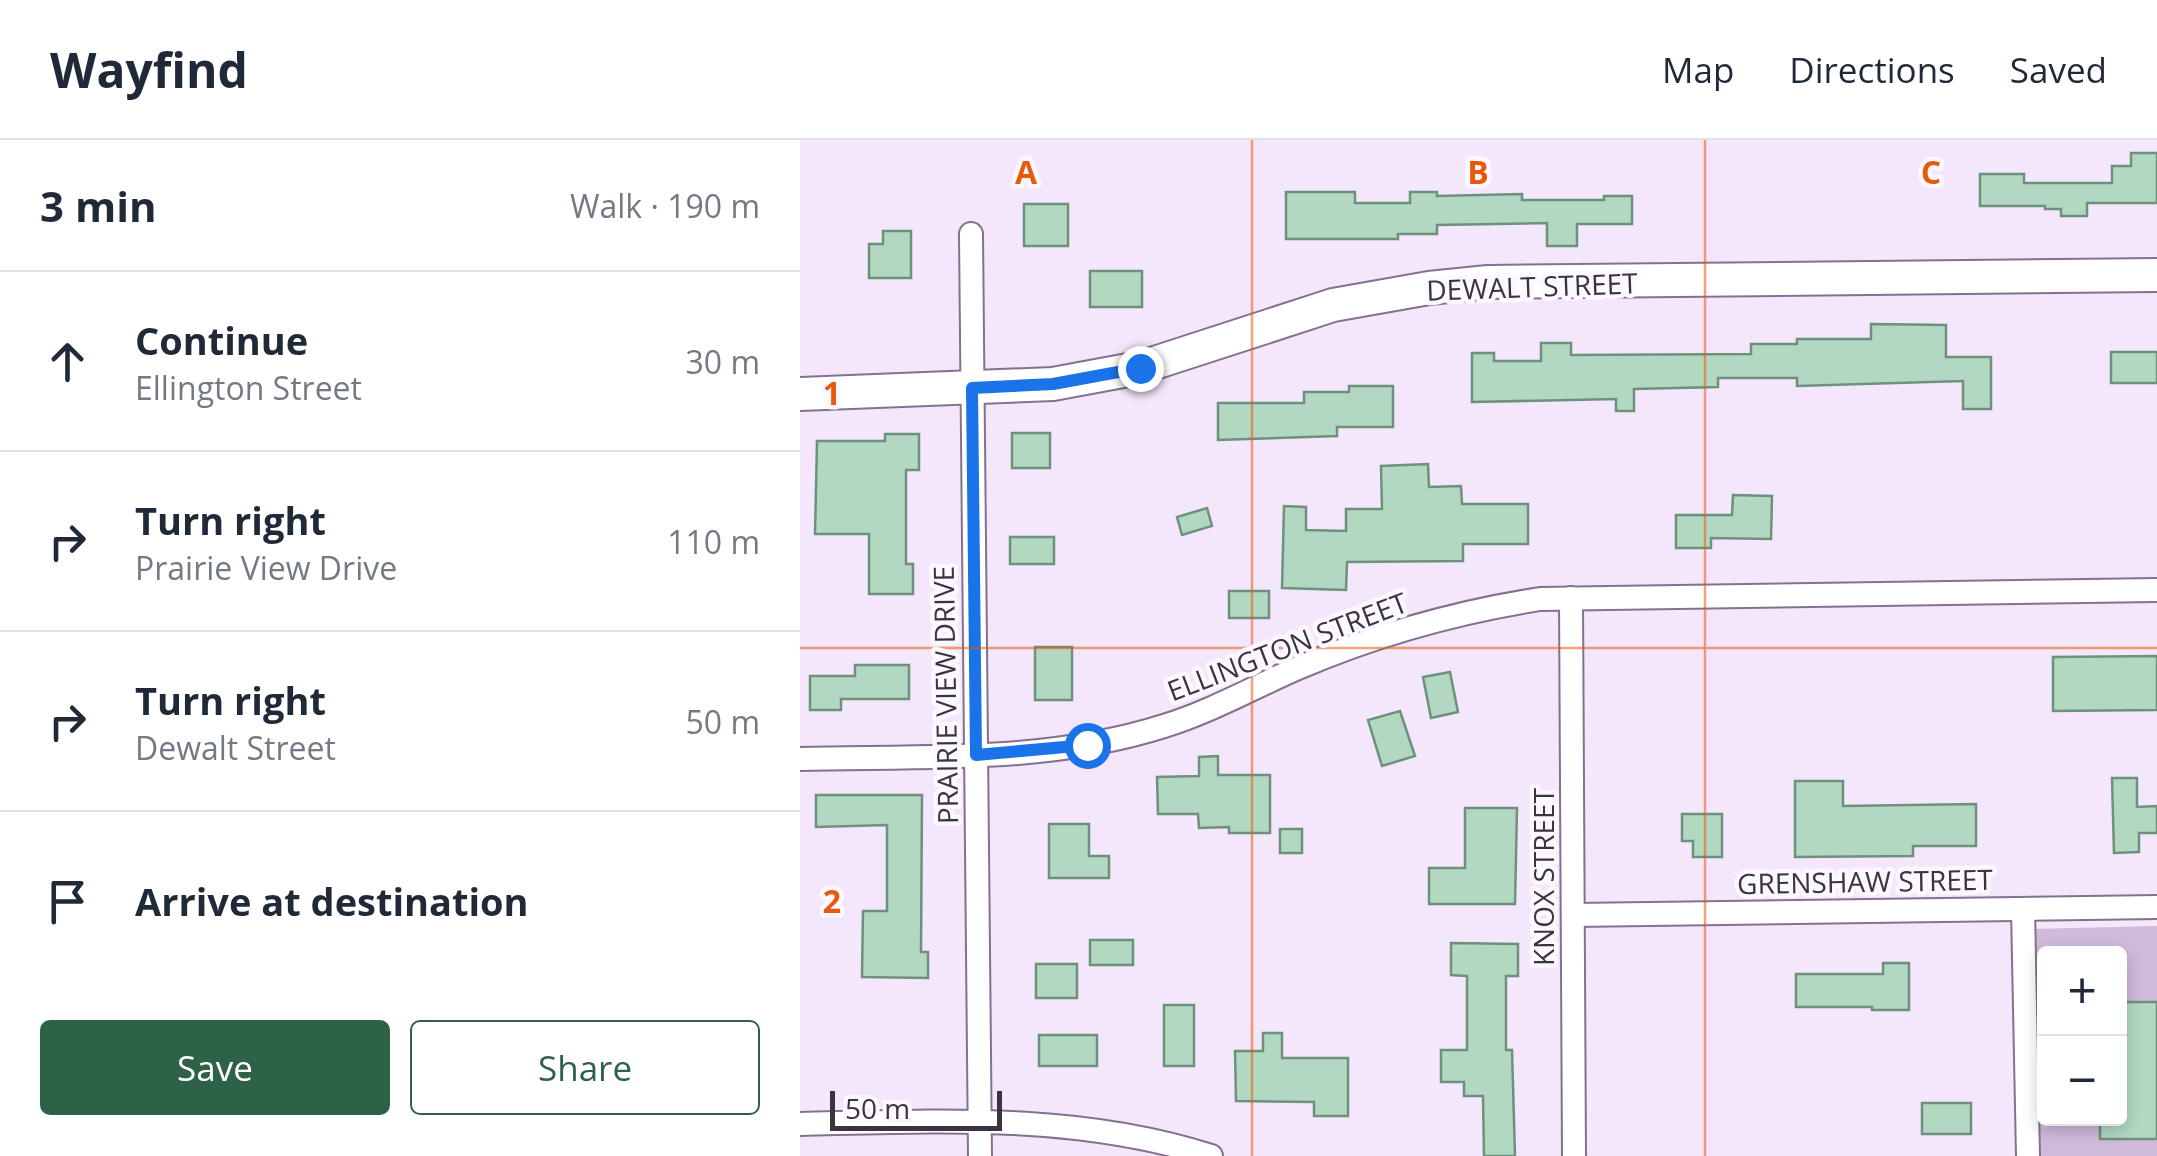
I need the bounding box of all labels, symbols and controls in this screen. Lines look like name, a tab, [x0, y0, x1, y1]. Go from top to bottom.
text: Wayfind	[50, 37, 248, 102]
text: Map	[1662, 46, 1734, 93]
text: Directions	[1789, 46, 1955, 93]
text: Saved	[2010, 46, 2107, 93]
text: A	[1015, 150, 1038, 193]
text: B	[1467, 150, 1489, 193]
text: C	[1921, 150, 1941, 193]
text: 3 min	[40, 177, 157, 234]
text: Walk · 190 m	[570, 184, 760, 227]
street label: DEWALT STREET	[1426, 263, 1639, 309]
text: Continue	[135, 314, 308, 366]
icon: ahead	[40, 334, 95, 389]
text: 30 m	[685, 340, 760, 383]
route end	[1118, 346, 1164, 392]
text: Ellington Street	[135, 366, 362, 409]
text: 1	[823, 371, 841, 414]
text: Turn right	[135, 494, 326, 546]
icon: right	[40, 514, 95, 569]
text: 110 m	[667, 520, 760, 563]
text: Prairie View Drive	[135, 546, 397, 589]
street label: PRAIRIE VIEW DRIVE	[924, 565, 966, 825]
street label: ELLINGTON STREET	[1162, 583, 1413, 709]
text: Turn right	[135, 674, 326, 726]
icon: right	[40, 694, 95, 749]
text: 50 m	[685, 700, 760, 743]
route start	[1065, 723, 1111, 769]
text: Dewalt Street	[135, 726, 336, 769]
street label: KNOX STREET	[1524, 787, 1562, 966]
street label: GRENSHAW STREET	[1737, 860, 1994, 902]
icon: arrive	[40, 874, 95, 929]
text: Arrive at destination	[135, 875, 529, 927]
text: 2	[823, 879, 841, 922]
map controls	[2037, 946, 2127, 1126]
button: +	[2037, 946, 2127, 1036]
button: Save	[40, 1020, 390, 1115]
button: Share	[410, 1020, 760, 1115]
button: −	[2037, 1036, 2127, 1126]
scale bar	[830, 1086, 1002, 1130]
text: 50 m	[845, 1089, 910, 1127]

